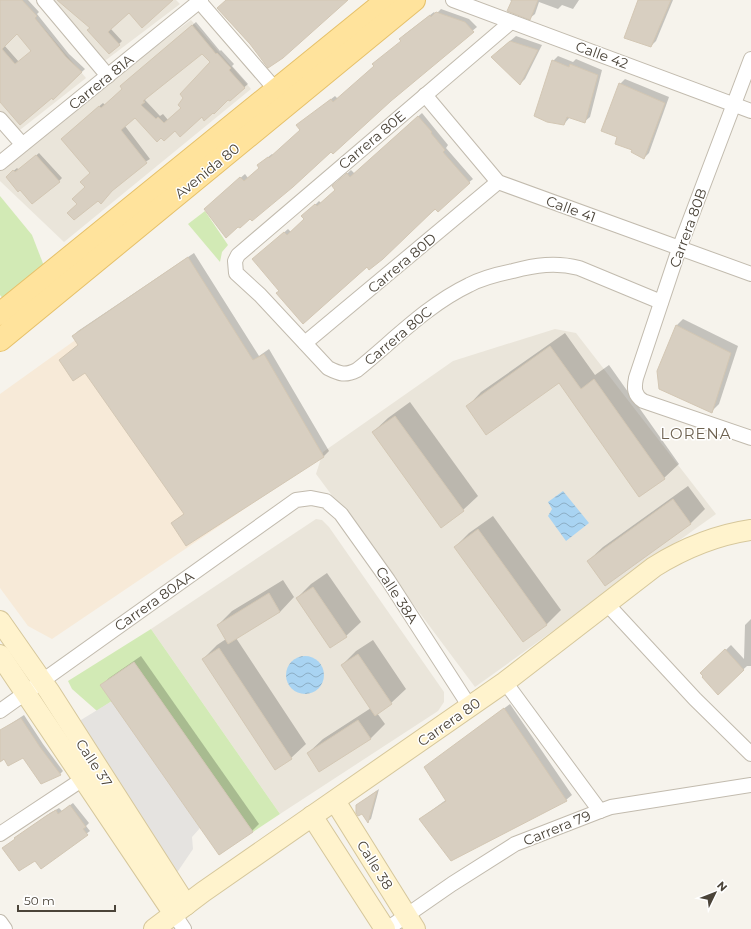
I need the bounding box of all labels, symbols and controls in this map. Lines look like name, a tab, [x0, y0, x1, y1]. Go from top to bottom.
street label: Calle 42	[573, 37, 631, 73]
street label: Carrera 81A	[65, 50, 138, 114]
street label: Carrera 80E	[335, 107, 409, 173]
street label: Avenida 80	[171, 139, 243, 203]
street label: Carrera 80B	[665, 186, 711, 270]
street label: Calle 41	[544, 192, 598, 226]
street label: Carrera 80D	[364, 229, 440, 297]
street label: Carrera 80C	[361, 303, 435, 369]
district label: LORENA	[660, 424, 732, 443]
street label: Calle 38A	[372, 563, 423, 628]
street label: Carrera 80AA	[111, 566, 198, 635]
street label: Carrera 80	[414, 694, 484, 750]
street label: Calle 37	[72, 736, 116, 790]
street label: Carrera 79	[521, 806, 593, 850]
street label: Calle 38	[353, 837, 397, 893]
north arrow	[695, 873, 735, 913]
text: N	[714, 878, 730, 894]
scale bar	[18, 887, 115, 913]
text: 50 m	[24, 893, 55, 908]

